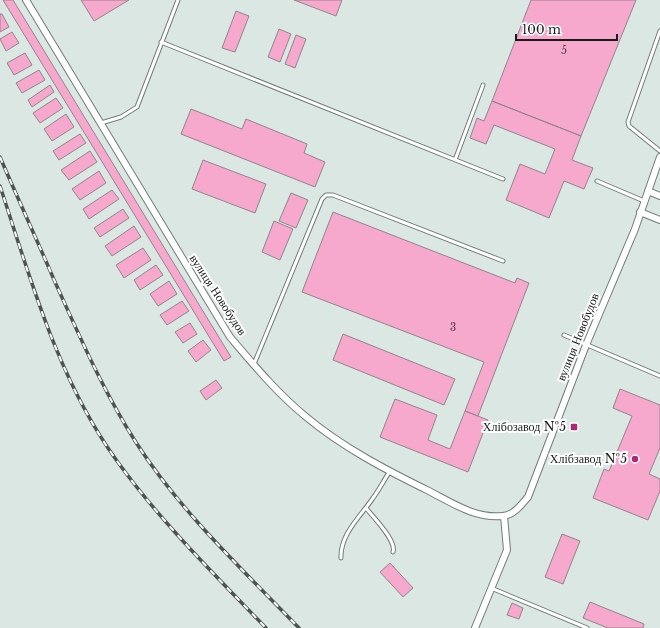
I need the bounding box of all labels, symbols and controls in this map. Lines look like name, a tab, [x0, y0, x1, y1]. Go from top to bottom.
scale bar	[516, 16, 617, 42]
text: 100 m	[522, 22, 561, 37]
house number: 5	[561, 44, 567, 57]
street label: вулиця Новобудов	[187, 251, 250, 338]
street label: вулиця Новобудов	[553, 290, 602, 383]
house number: 3	[450, 321, 456, 334]
place label: Хлібозавод №5	[483, 419, 566, 434]
marker: Хлібозавод №5	[569, 422, 579, 432]
place label: Хлібзавод №5	[550, 451, 627, 466]
marker: Хлібзавод №5	[630, 454, 640, 464]

